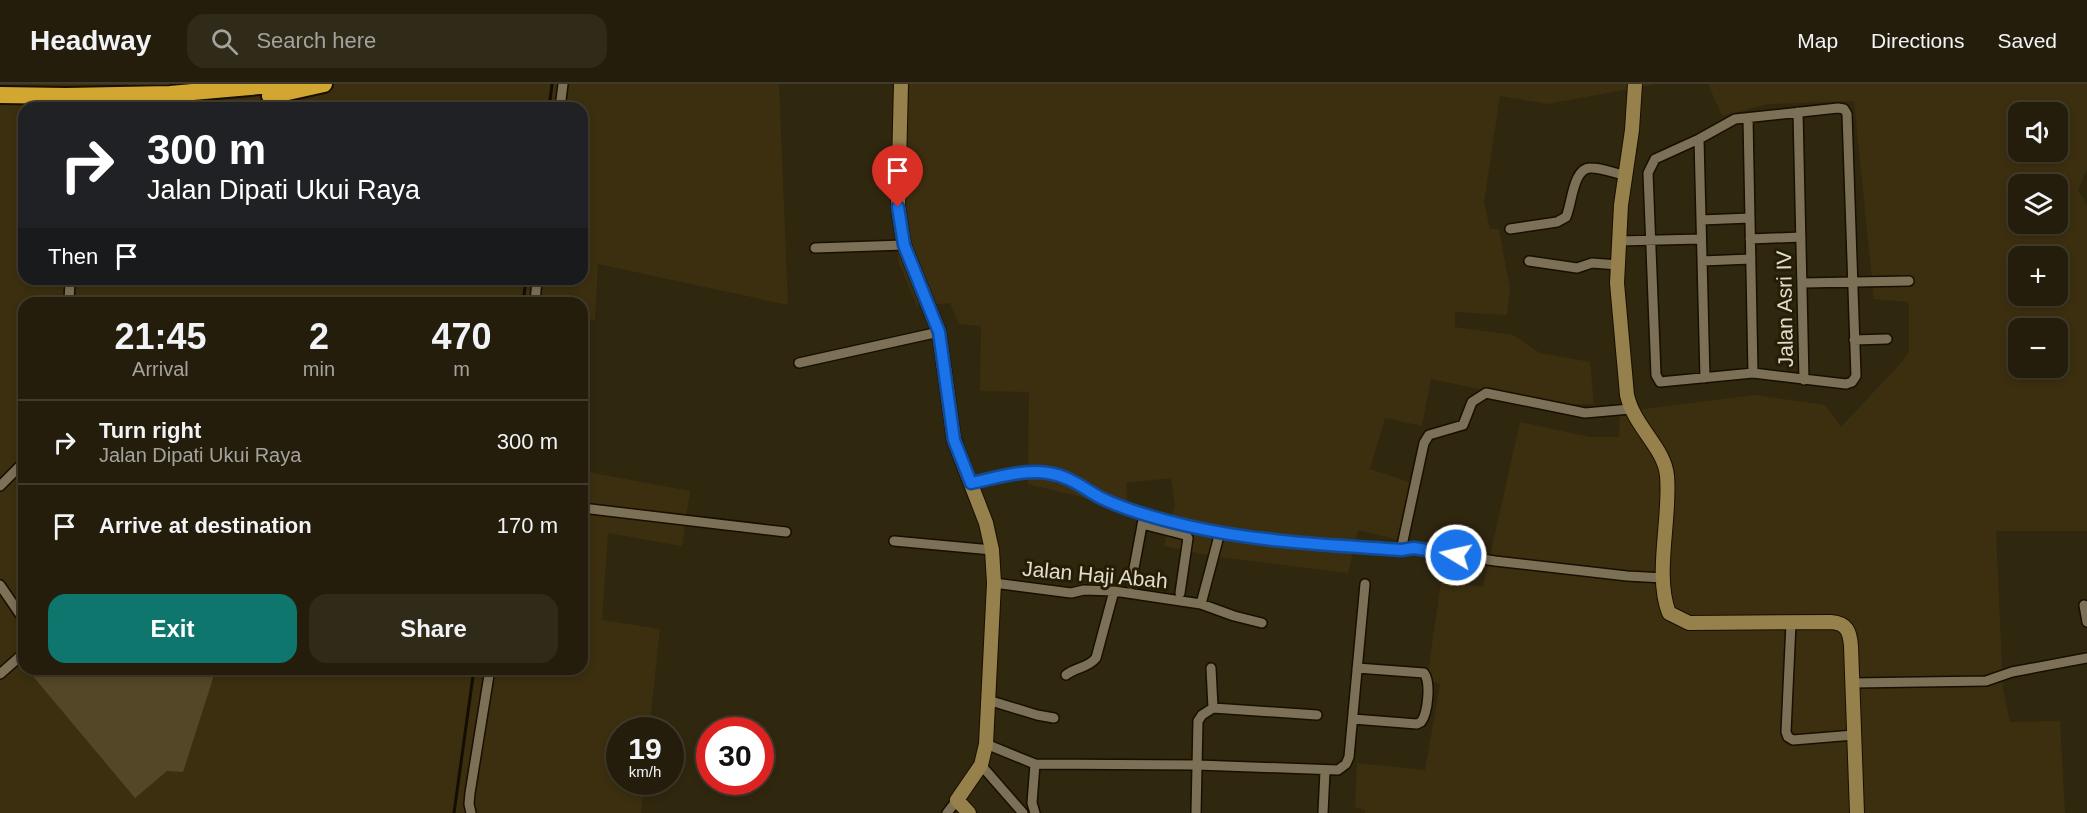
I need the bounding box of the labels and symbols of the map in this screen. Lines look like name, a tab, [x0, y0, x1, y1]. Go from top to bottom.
pin	[872, 145, 923, 207]
street label: Jalan Asri IV	[1772, 250, 1797, 368]
position arrow	[1424, 523, 1488, 587]
street label: Jalan Haji Abah	[1021, 557, 1169, 592]
speed limit sign: 30	[696, 717, 774, 795]

